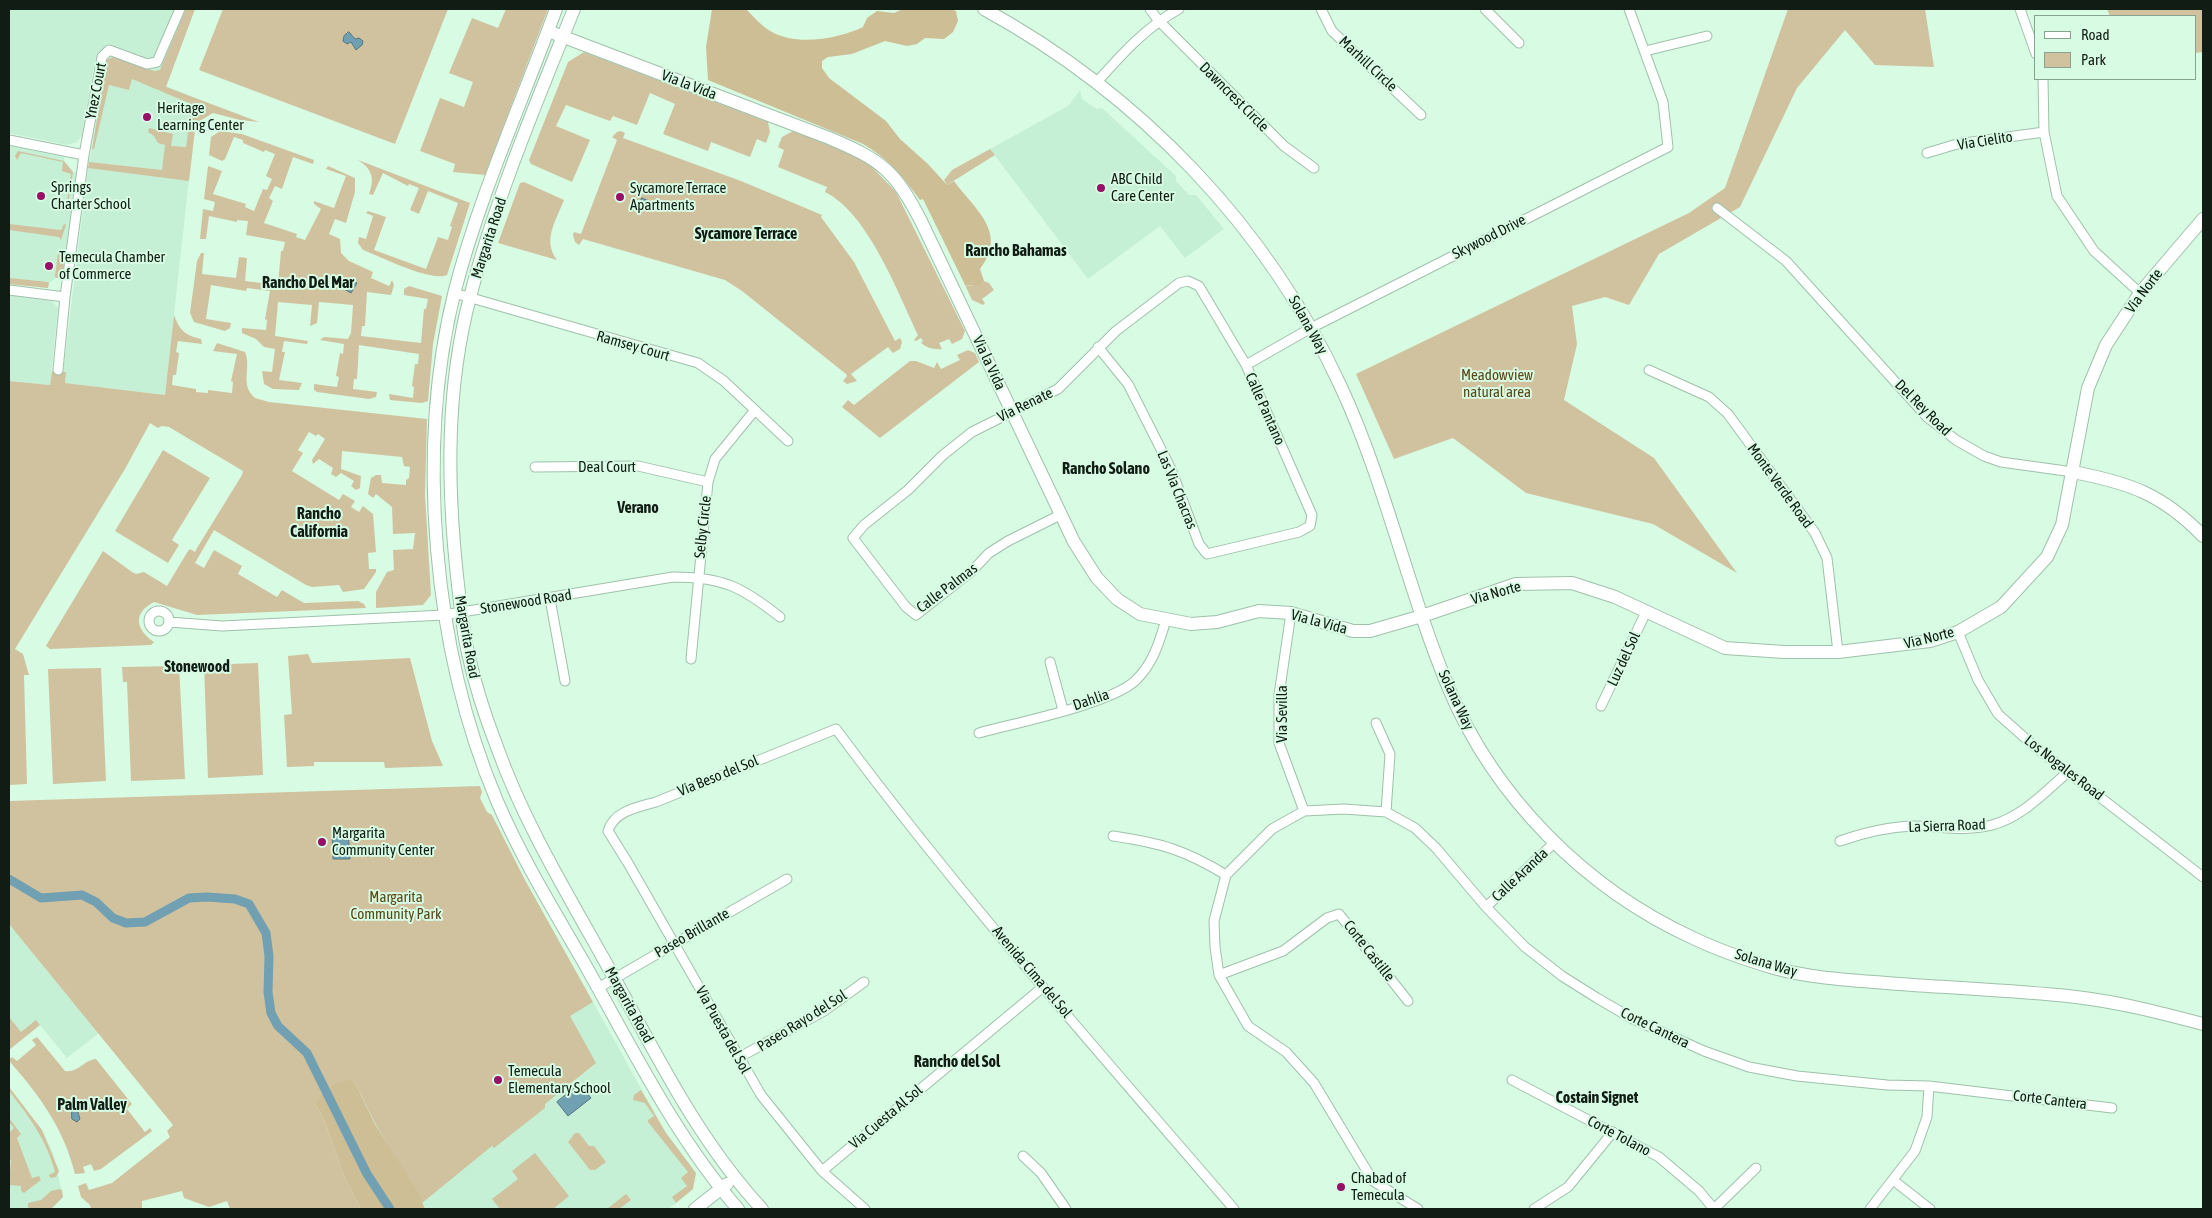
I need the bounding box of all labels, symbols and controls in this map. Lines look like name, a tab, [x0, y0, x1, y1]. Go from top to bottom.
legend	[2034, 15, 2197, 80]
text: Road	[2081, 26, 2110, 43]
street label: Marhill Circle	[1335, 33, 1401, 95]
text: Park	[2081, 51, 2106, 68]
street label: Dawncrest Circle	[1196, 59, 1272, 135]
street label: Ynez Court	[82, 61, 110, 121]
street label: Via la Vida	[659, 66, 719, 104]
place label: Heritage Learning Center	[157, 99, 244, 134]
marker: Heritage Learning Center	[141, 111, 153, 123]
street label: Via Cielito	[1956, 128, 2014, 154]
place label: ABC Child Care Center	[1111, 170, 1174, 205]
place label: Springs Charter School	[51, 178, 131, 213]
place label: Sycamore Terrace Apartments	[630, 179, 726, 214]
marker: ABC Child Care Center	[1095, 182, 1107, 194]
marker: Springs Charter School	[35, 190, 47, 202]
marker: Sycamore Terrace Apartments	[614, 191, 626, 203]
street label: Margarita Road	[467, 195, 511, 281]
street label: Skywood Drive	[1449, 211, 1529, 263]
district label: Sycamore Terrace	[695, 224, 797, 244]
district label: Rancho Bahamas	[965, 241, 1067, 261]
place label: Temecula Chamber of Commerce	[59, 248, 165, 283]
marker: Temecula Chamber of Commerce	[43, 260, 55, 272]
street label: Via Norte	[2121, 265, 2167, 317]
district label: Rancho Del Mar	[262, 273, 354, 293]
street label: Solana Way	[1285, 293, 1331, 357]
street label: Ramsey Court	[594, 327, 672, 365]
street label: Via la Vida	[969, 333, 1009, 393]
park label: Meadowview natural area	[1461, 366, 1533, 401]
street label: Calle Pantano	[1241, 370, 1289, 448]
street label: Del Rey Road	[1891, 376, 1955, 440]
street label: Via Renate	[994, 384, 1056, 426]
street label: Monte Verde Road	[1743, 440, 1817, 532]
street label: Las Via Chacras	[1153, 448, 1201, 532]
street label: Deal Court	[578, 458, 636, 476]
district label: Rancho Solano	[1062, 459, 1150, 479]
street label: Selby Circle	[691, 495, 715, 559]
district label: Verano	[617, 498, 659, 518]
district label: Rancho California	[290, 504, 348, 542]
street label: Calle Palmas	[913, 559, 981, 617]
street label: Via Norte	[1469, 577, 1523, 609]
street label: Stonewood Road	[479, 586, 573, 618]
street label: Margarita Road	[451, 594, 483, 680]
street label: Via la Vida	[1289, 606, 1349, 638]
street label: Via Norte	[1902, 623, 1956, 653]
street label: Luz del Sol	[1604, 629, 1644, 689]
district label: Stonewood	[164, 657, 230, 677]
street label: Solana Way	[1434, 667, 1478, 733]
street label: Dahlia	[1071, 685, 1111, 715]
street label: Via Sevilla	[1273, 685, 1291, 743]
street label: Los Nogales Road	[2021, 731, 2107, 805]
street label: Via Beso del Sol	[675, 752, 761, 800]
street label: La Sierra Road	[1908, 816, 1986, 836]
place label: Margarita Community Center	[332, 824, 434, 859]
marker: Margarita Community Center	[316, 836, 328, 848]
street label: Calle Aranda	[1488, 844, 1552, 906]
park label: Margarita Community Park	[351, 888, 441, 923]
street label: Paseo Brillante	[651, 904, 733, 962]
street label: Corte Castille	[1340, 917, 1398, 985]
street label: Avenida Cima del Sol	[988, 922, 1076, 1022]
street label: Solana Way	[1733, 945, 1799, 981]
street label: Margarita Road	[601, 964, 657, 1046]
street label: Via Puesta del Sol	[692, 983, 754, 1077]
street label: Paseo Rayo del Sol	[754, 986, 850, 1056]
street label: Corte Cantera	[1618, 1004, 1692, 1052]
district label: Rancho del Sol	[914, 1052, 1000, 1072]
place label: Temecula Elementary School	[508, 1062, 611, 1097]
marker: Temecula Elementary School	[492, 1074, 504, 1086]
street label: Via Cuesta Al Sol	[846, 1081, 926, 1153]
street label: Corte Cantera	[2012, 1087, 2088, 1113]
district label: Costain Signet	[1556, 1088, 1638, 1108]
district label: Palm Valley	[57, 1095, 127, 1115]
street label: Corte Tolano	[1584, 1112, 1654, 1160]
place label: Chabad of Temecula	[1351, 1169, 1406, 1204]
marker: Chabad of Temecula	[1335, 1181, 1347, 1193]

